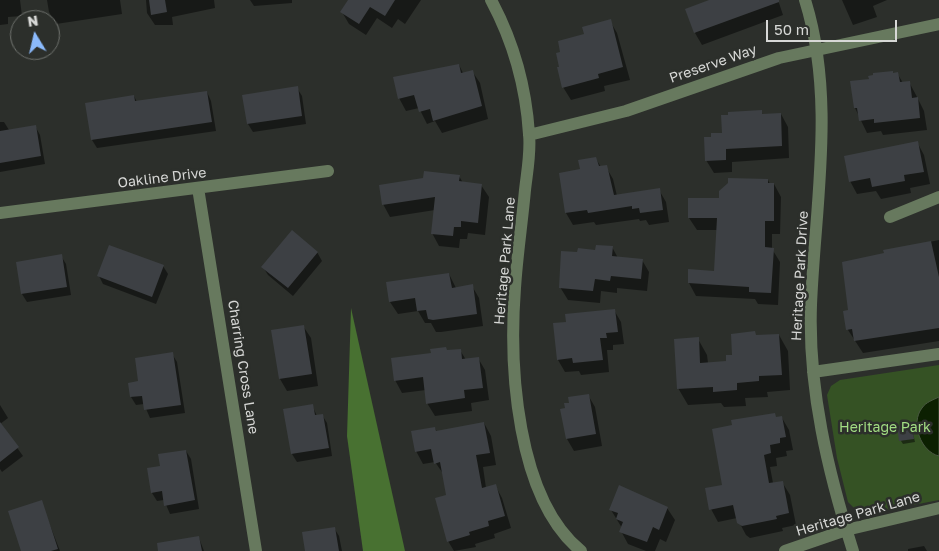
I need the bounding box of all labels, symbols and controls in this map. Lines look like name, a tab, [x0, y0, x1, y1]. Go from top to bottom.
north arrow	[10, 10, 60, 60]
scale bar	[769, 10, 900, 42]
text: N	[26, 11, 39, 30]
text: 50 m	[774, 20, 809, 38]
street label: Preserve Way	[667, 41, 759, 87]
street label: Oakline Drive	[117, 164, 207, 192]
street label: Heritage Park Lane	[491, 196, 519, 326]
street label: Heritage Park Drive	[788, 211, 812, 341]
street label: Charring Cross Lane	[224, 299, 262, 435]
park label: Heritage Park	[839, 420, 931, 436]
street label: Heritage Park Lane	[794, 488, 922, 540]

